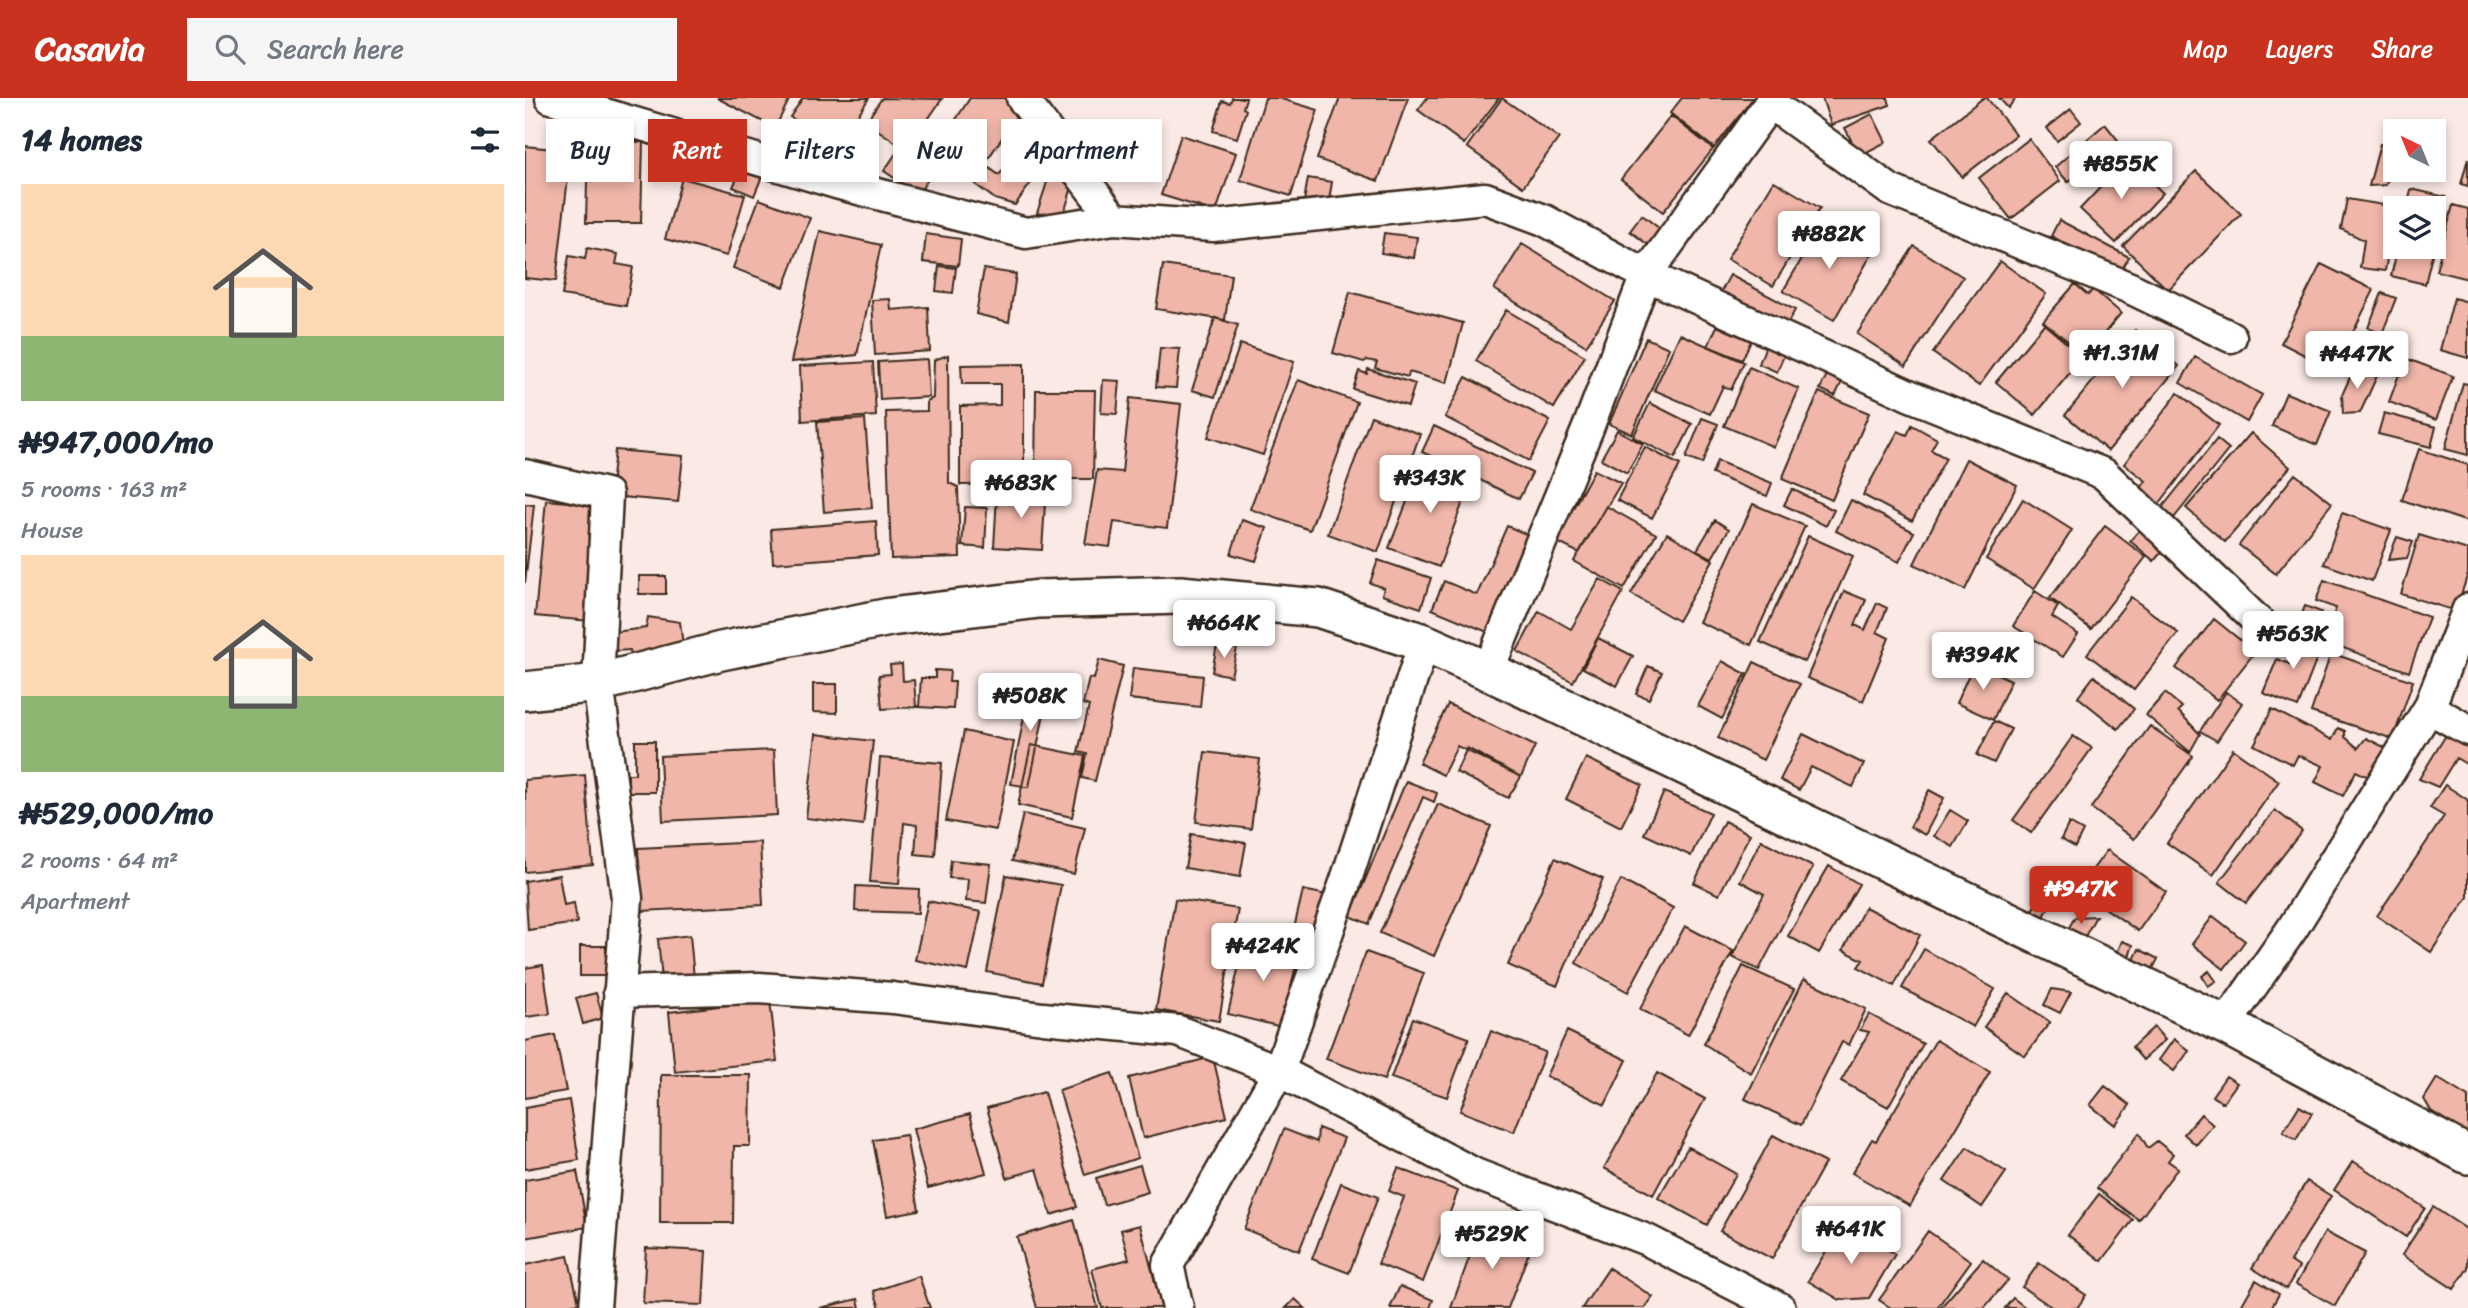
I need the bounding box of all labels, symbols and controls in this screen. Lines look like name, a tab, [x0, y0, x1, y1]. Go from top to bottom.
search box	[187, 18, 677, 81]
text: Casavia	[35, 20, 145, 78]
text: Search here	[267, 26, 404, 72]
text: Map	[2183, 28, 2228, 70]
text: Layers	[2266, 28, 2333, 70]
text: Share	[2371, 28, 2433, 70]
icon: search	[211, 30, 249, 68]
text: 14 homes	[21, 113, 142, 167]
chip: Buy	[546, 119, 634, 182]
chip: Rent	[648, 119, 747, 182]
chip: Filters	[761, 119, 879, 182]
chip: New	[893, 119, 987, 182]
chip: Apartment	[1001, 119, 1162, 182]
north arrow	[2383, 119, 2447, 182]
map controls	[2383, 119, 2446, 259]
icon: filters	[466, 121, 504, 159]
pin: ₦855K	[2072, 141, 2170, 201]
text: ₦855K	[2085, 143, 2157, 184]
button: layers	[2383, 196, 2446, 259]
pin: ₦882K	[1780, 212, 1878, 271]
text: ₦882K	[1794, 213, 1864, 254]
icon: home	[200, 230, 326, 356]
pin: ₦1.31M	[2065, 330, 2179, 390]
pin: ₦447K	[2308, 331, 2406, 391]
text: ₦1.31M	[2085, 332, 2159, 373]
text: ₦447K	[2321, 333, 2393, 374]
text: ₦947,000/mo	[21, 415, 213, 469]
pin: ₦343K	[1381, 456, 1479, 515]
text: ₦343K	[1396, 457, 1464, 498]
pin: ₦683K	[972, 460, 1070, 520]
text: ₦683K	[987, 462, 1055, 503]
text: 5 rooms · 163 m²	[21, 469, 187, 510]
text: House	[21, 510, 83, 551]
icon: home	[200, 601, 326, 727]
pin: ₦664K	[1175, 601, 1273, 660]
text: ₦664K	[1189, 602, 1259, 643]
pin: ₦563K	[2244, 612, 2342, 671]
text: ₦563K	[2258, 613, 2328, 654]
pin: ₦394K	[1934, 632, 2032, 692]
text: ₦394K	[1948, 634, 2018, 675]
pin: ₦508K	[981, 674, 1079, 733]
text: ₦508K	[994, 675, 1066, 716]
text: ₦529,000/mo	[21, 786, 213, 840]
text: 2 rooms · 64 m²	[21, 840, 178, 881]
pin: ₦947K	[2032, 866, 2130, 926]
text: ₦947K	[2046, 868, 2116, 909]
text: Apartment	[21, 881, 130, 922]
pin: ₦424K	[1214, 924, 1312, 983]
text: ₦424K	[1227, 925, 1299, 966]
pin: ₦641K	[1802, 1206, 1900, 1266]
text: ₦641K	[1818, 1208, 1884, 1249]
pin: ₦529K	[1443, 1212, 1541, 1271]
text: ₦529K	[1457, 1213, 1527, 1254]

